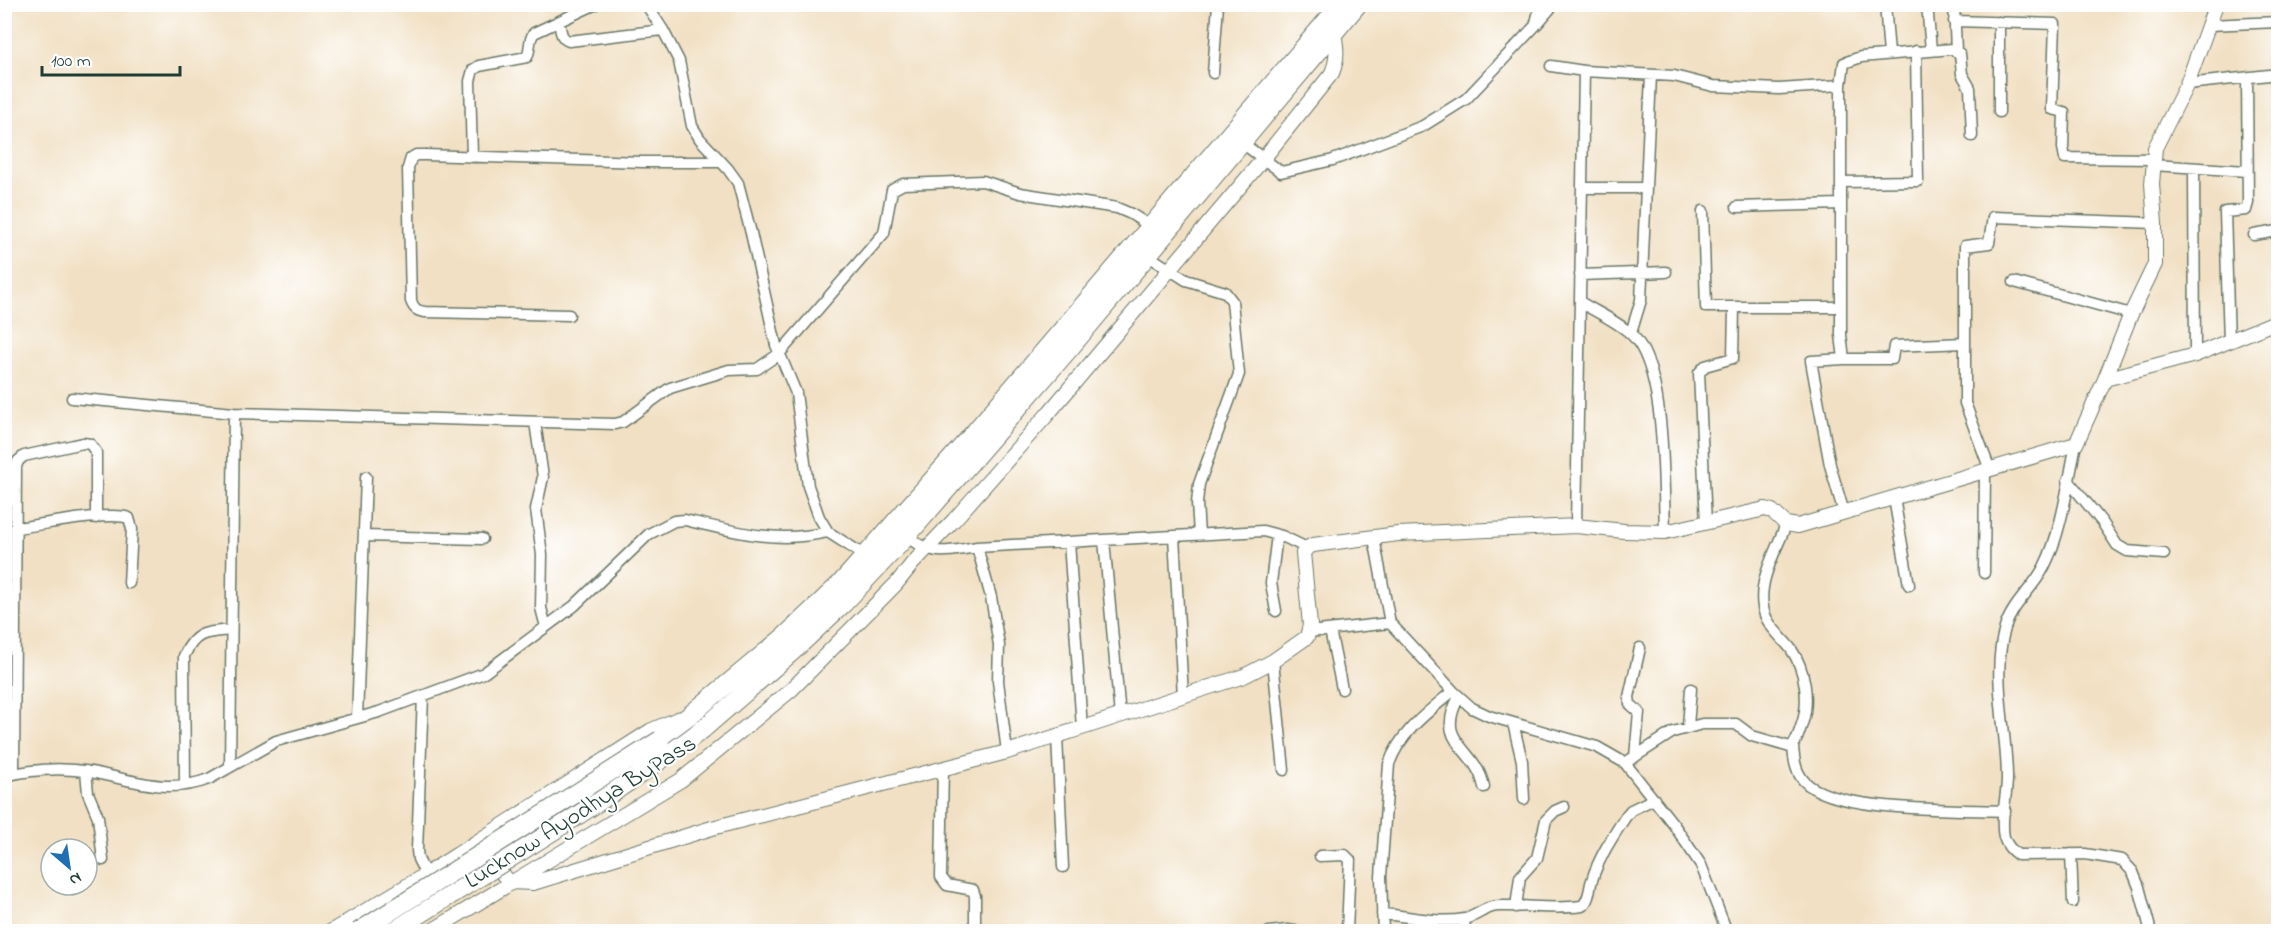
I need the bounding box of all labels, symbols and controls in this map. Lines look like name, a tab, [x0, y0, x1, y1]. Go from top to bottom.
scale bar	[42, 39, 180, 77]
text: 100 m	[51, 49, 91, 75]
street label: Lucknow Ayodhya ByPass	[459, 727, 705, 900]
north arrow	[39, 837, 99, 897]
text: N	[65, 865, 86, 892]

